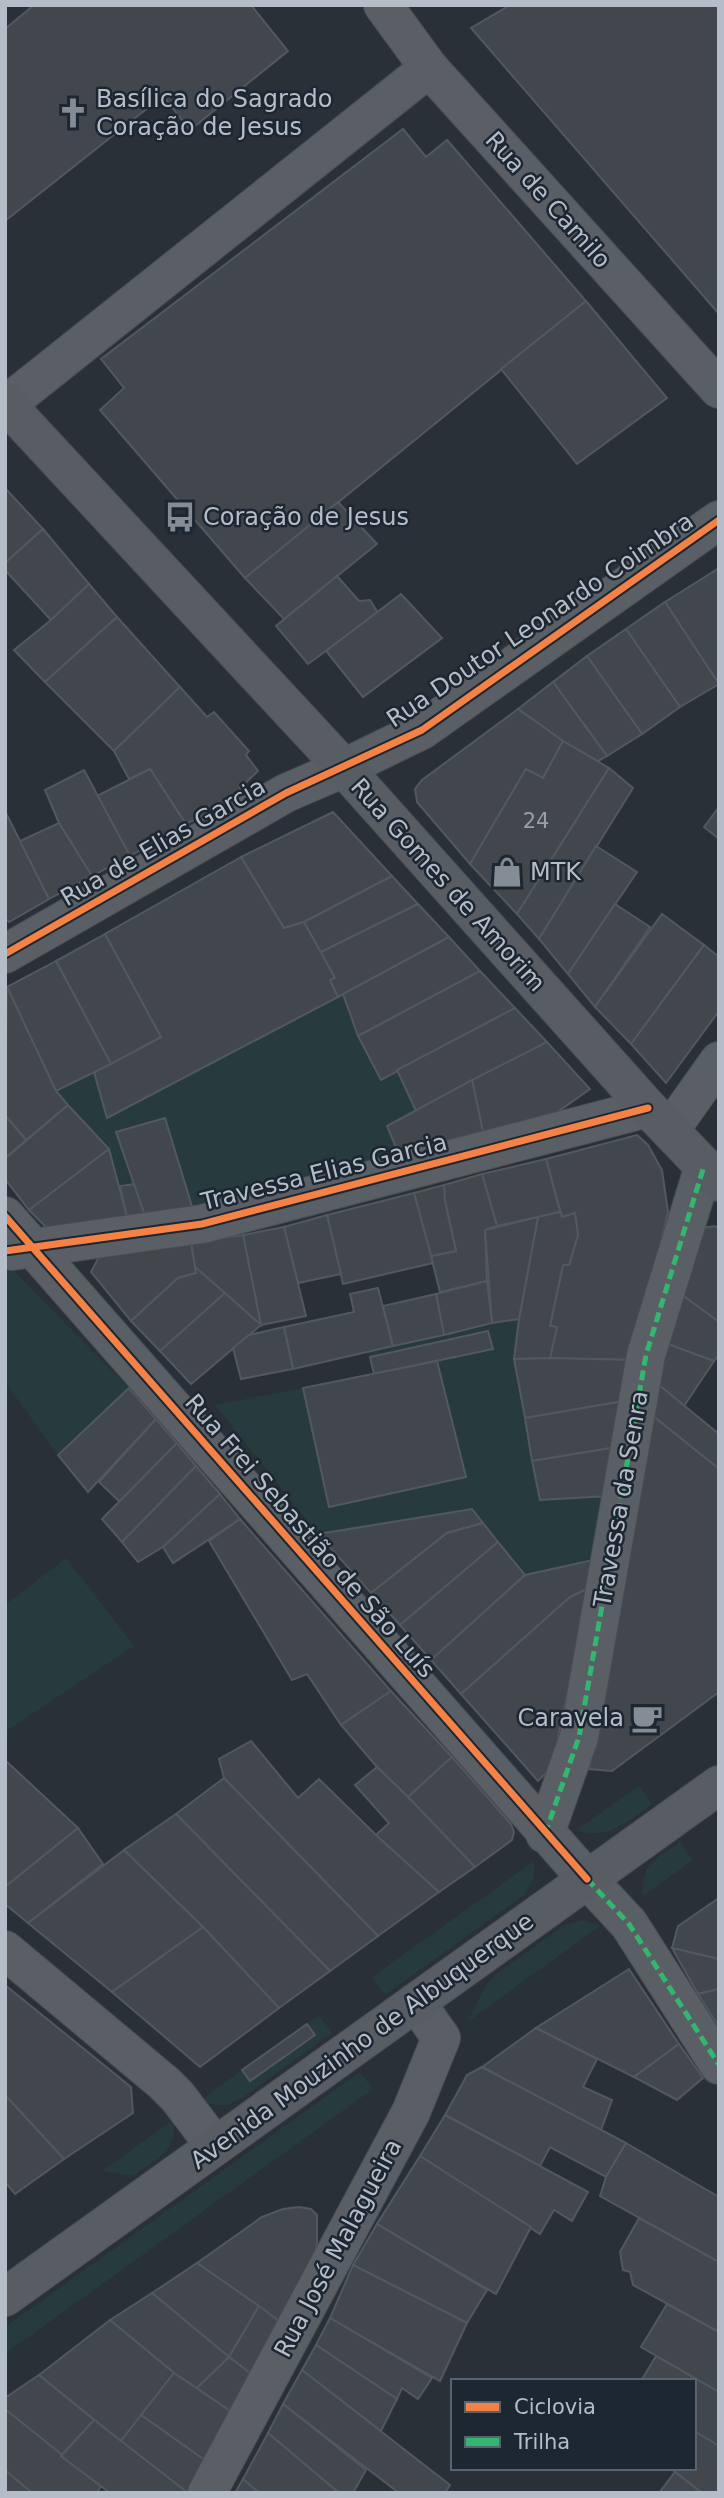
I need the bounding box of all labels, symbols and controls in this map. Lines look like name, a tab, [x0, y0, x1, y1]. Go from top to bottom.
place label: Basílica do Sagrado Coração de Jesus	[96, 85, 332, 141]
church icon: Basílica do Sagrado Coração de Jesus	[56, 96, 90, 130]
street label: Rua de Camilo	[480, 126, 616, 274]
bus stop icon: Coração de Jesus	[163, 500, 197, 534]
place label: Coração de Jesus	[203, 503, 409, 531]
street label: Rua Doutor Leonardo Coimbra	[381, 507, 699, 733]
street label: Rua de Elias Garcia	[56, 772, 270, 912]
street label: Rua Gomes de Amorim	[345, 773, 551, 997]
house number: 24	[523, 809, 549, 833]
shop icon: MTK	[490, 855, 524, 889]
place label: MTK	[530, 858, 582, 886]
street label: Travessa Elias Garcia	[197, 1128, 450, 1216]
street label: Rua Frei Sebastião de São Luís	[179, 1389, 441, 1683]
street label: Travessa da Senra	[588, 1389, 654, 1610]
cafe icon: Caravela	[630, 1701, 664, 1735]
place label: Caravela	[518, 1704, 624, 1732]
street label: Avenida Mouzinho de Albuquerque	[185, 1907, 539, 2175]
street label: Rua José Malagueira	[269, 2134, 407, 2362]
legend	[451, 2379, 696, 2470]
text: Ciclovia	[514, 2395, 596, 2419]
text: Trilha	[513, 2430, 570, 2454]

